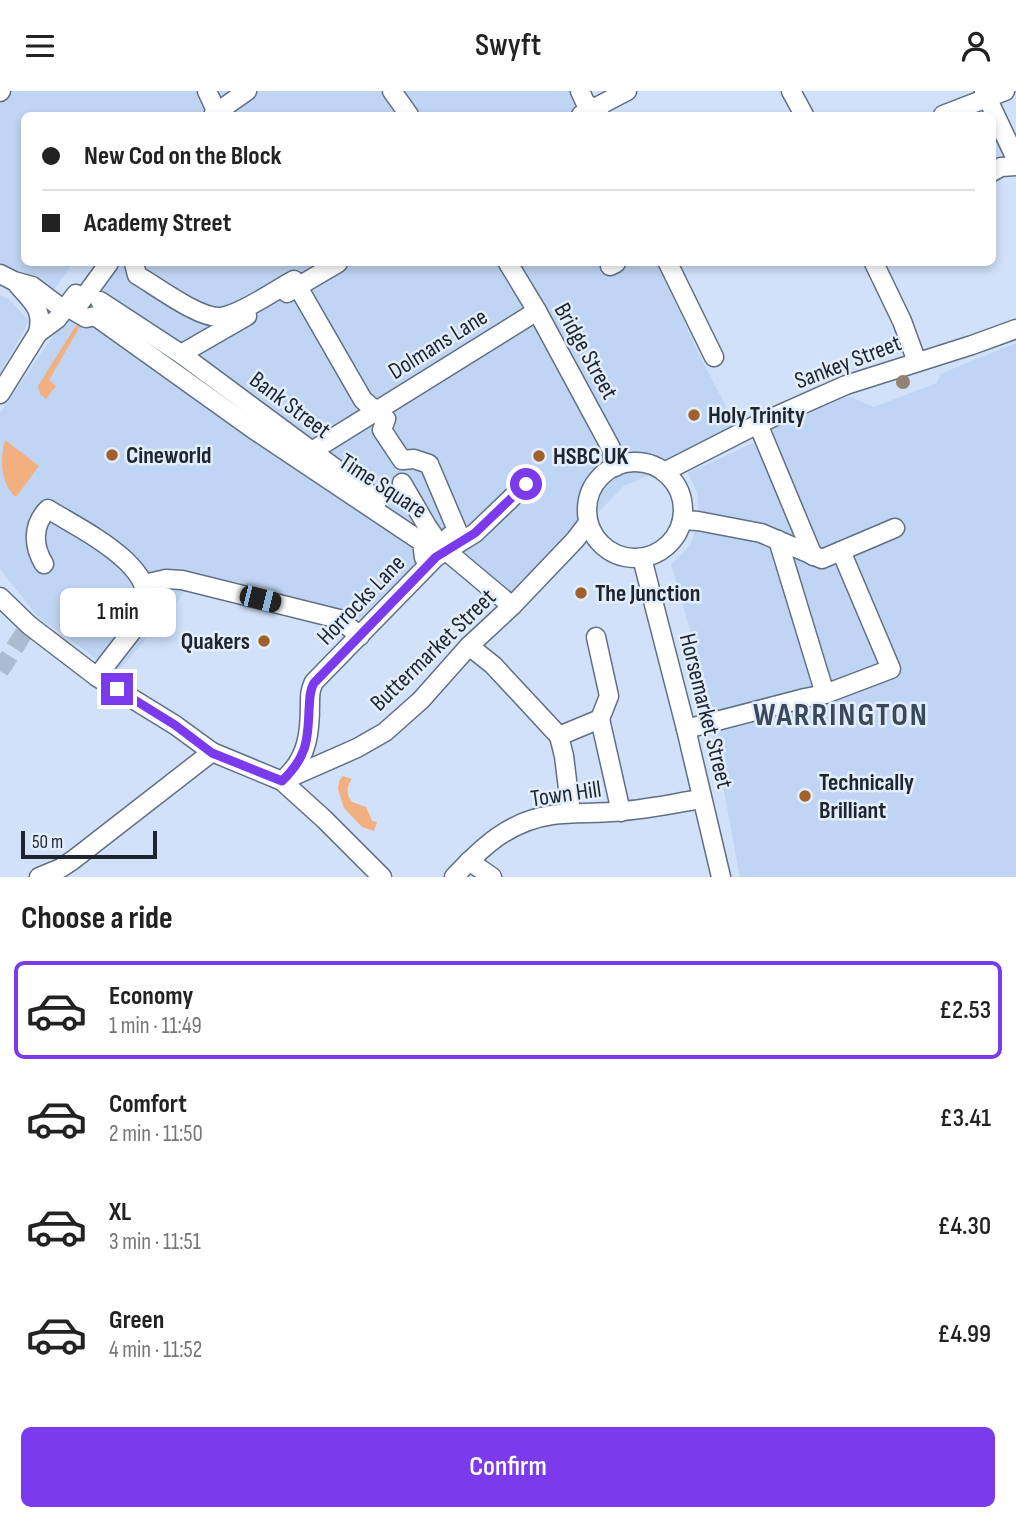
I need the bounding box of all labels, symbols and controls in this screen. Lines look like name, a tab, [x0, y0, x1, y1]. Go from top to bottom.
text: Swyft	[475, 26, 541, 65]
icon: menu	[21, 27, 59, 65]
icon: person	[957, 27, 995, 65]
text: New Cod on the Block	[84, 141, 282, 172]
text: Academy Street	[84, 208, 231, 239]
street label: Bridge Street	[548, 298, 624, 404]
street label: Dolmans Lane	[383, 302, 493, 386]
street label: Sankey Street	[791, 328, 905, 396]
street label: Bank Street	[244, 365, 336, 445]
place label: Holy Trinity	[708, 401, 805, 430]
marker: Holy Trinity	[686, 407, 702, 423]
place label: Cineworld	[126, 441, 212, 470]
place label: HSBC UK	[553, 442, 629, 471]
marker: Cineworld	[104, 447, 120, 463]
street label: Time Square	[334, 447, 432, 525]
marker: HSBC UK	[531, 448, 547, 464]
route start	[510, 468, 542, 500]
street label: Horrocks Lane	[311, 549, 411, 651]
place label: The Junction	[595, 579, 700, 608]
street label: Buttermarket Street	[364, 583, 502, 717]
car	[238, 584, 283, 614]
marker: The Junction	[573, 585, 589, 601]
callout: 1 min	[59, 587, 175, 637]
text: 1 min	[97, 598, 139, 626]
place label: Quakers	[181, 627, 250, 656]
street label: Horsemarket Street	[673, 631, 739, 791]
marker: Quakers	[256, 633, 272, 649]
route end	[101, 673, 133, 705]
district label: WARRINGTON	[753, 696, 929, 735]
place label: Technically Brilliant	[819, 768, 914, 825]
street label: Town Hill	[529, 775, 603, 813]
marker: Technically Brilliant	[797, 788, 813, 804]
scale bar	[21, 828, 158, 860]
text: 50 m	[32, 831, 63, 854]
text: Choose a ride	[21, 899, 173, 938]
icon: car	[25, 979, 88, 1042]
text: Economy	[109, 981, 193, 1012]
text: £2.53	[939, 995, 991, 1026]
text: 1 min · 11:49	[109, 1012, 202, 1040]
icon: car	[25, 1087, 88, 1150]
text: Comfort	[109, 1089, 187, 1120]
text: £3.41	[940, 1103, 991, 1134]
text: 2 min · 11:50	[109, 1120, 203, 1148]
icon: car	[25, 1195, 88, 1258]
text: XL	[109, 1197, 131, 1228]
text: £4.30	[937, 1211, 991, 1242]
text: 3 min · 11:51	[109, 1228, 201, 1256]
icon: car	[25, 1303, 88, 1366]
text: Green	[109, 1305, 164, 1336]
text: £4.99	[937, 1319, 991, 1350]
text: 4 min · 11:52	[109, 1336, 202, 1364]
button: Confirm	[21, 1427, 995, 1507]

